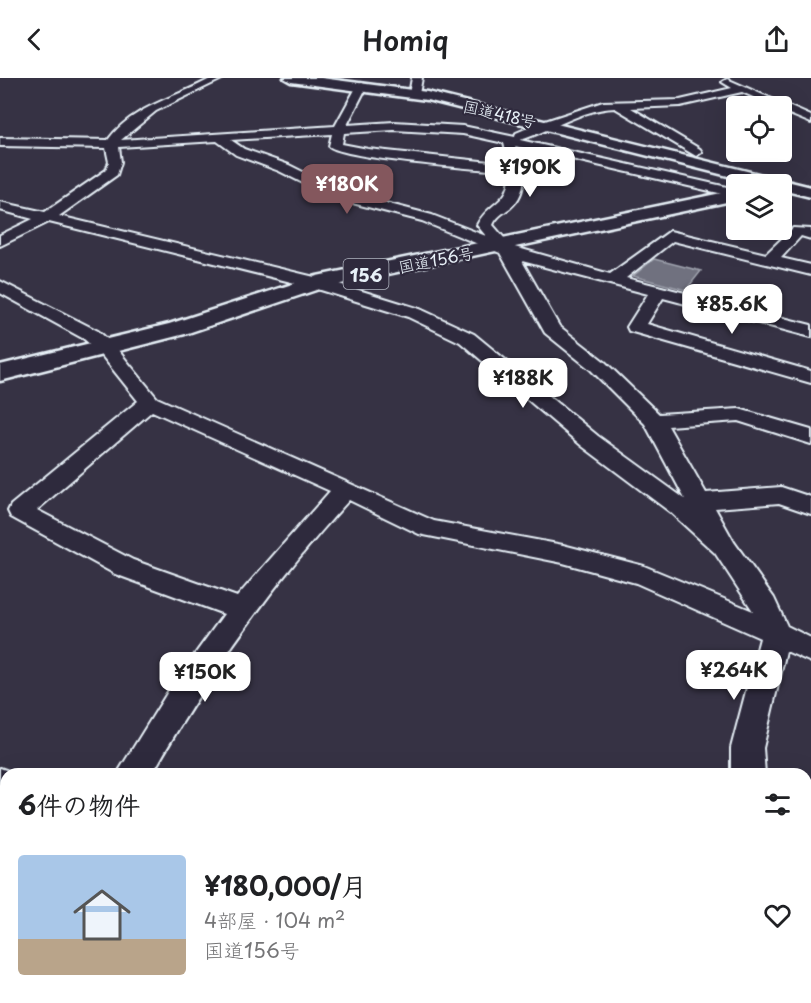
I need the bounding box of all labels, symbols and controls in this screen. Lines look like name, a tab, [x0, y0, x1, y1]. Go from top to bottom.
text: Homiq	[363, 19, 448, 60]
icon: back	[18, 23, 51, 56]
icon: share	[760, 23, 793, 56]
street label: 国道418号	[461, 93, 539, 133]
map controls	[726, 96, 792, 240]
button: locate	[726, 96, 792, 162]
pin: ¥190K	[488, 147, 572, 198]
text: ¥190K	[499, 151, 561, 181]
pin: ¥180K	[305, 164, 389, 215]
text: ¥180K	[315, 168, 379, 198]
button: layers	[726, 174, 792, 240]
street label: 国道156号	[396, 240, 476, 278]
road number: 156	[344, 259, 388, 289]
pin: ¥85.6K	[683, 284, 781, 335]
text: ¥85.6K	[696, 288, 768, 318]
pin: ¥188K	[481, 358, 565, 409]
text: ¥188K	[492, 362, 554, 392]
pin: ¥264K	[692, 650, 776, 701]
pin: ¥150K	[163, 652, 247, 703]
text: ¥264K	[700, 654, 768, 684]
text: ¥150K	[174, 656, 236, 686]
text: 6件の物件	[18, 785, 140, 824]
icon: filters	[761, 788, 794, 821]
text: ¥180,000/月	[204, 866, 367, 905]
icon: home	[66, 879, 138, 951]
icon: heart	[761, 899, 794, 932]
text: 4部屋 · 104 m²	[204, 905, 345, 935]
text: 国道156号	[204, 935, 300, 965]

